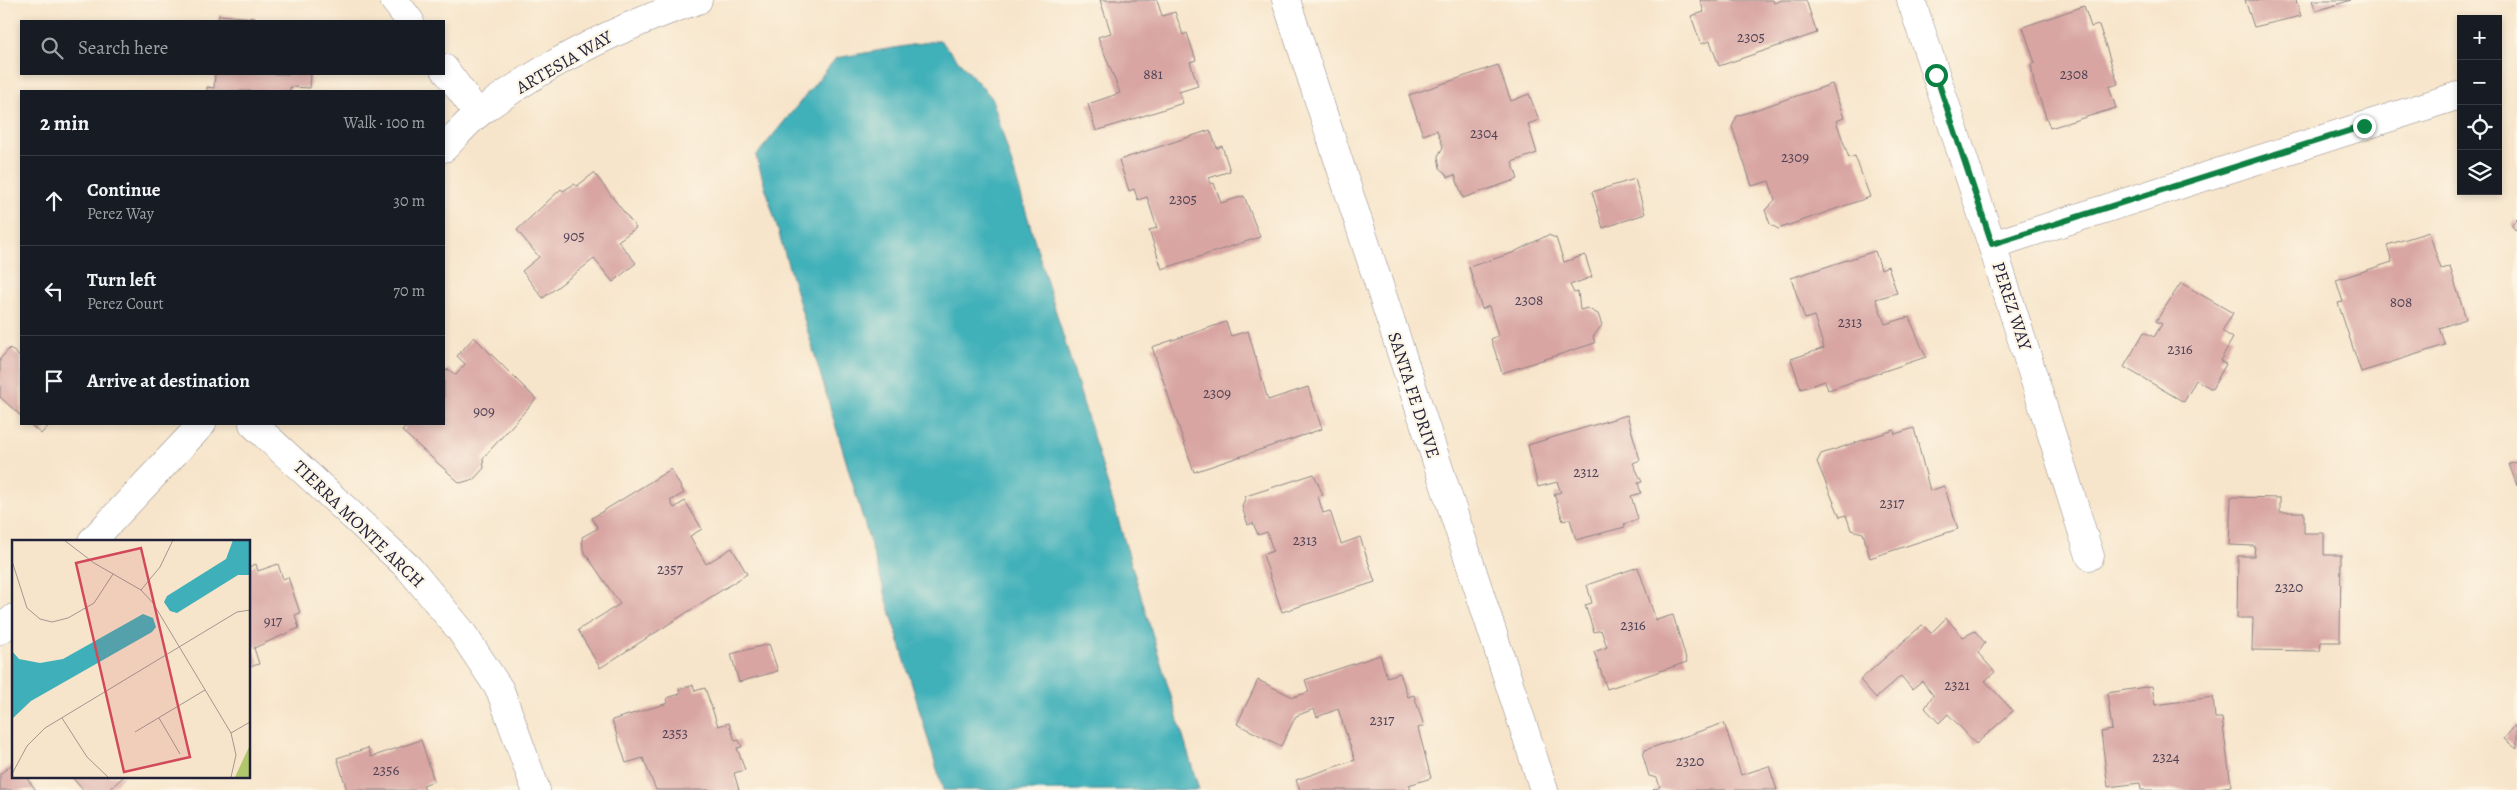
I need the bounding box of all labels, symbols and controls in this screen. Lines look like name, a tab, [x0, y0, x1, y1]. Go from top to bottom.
map controls	[2457, 15, 2502, 195]
button: +	[2457, 15, 2502, 60]
search box	[20, 20, 445, 75]
street label: ARTESIA WAY	[511, 24, 618, 100]
house number: 2305	[1737, 27, 1765, 47]
icon: search	[38, 34, 66, 62]
text: Search here	[78, 35, 168, 61]
button: −	[2457, 60, 2502, 105]
house number: 881	[1143, 64, 1163, 84]
route start	[1925, 64, 1948, 87]
house number: 2308	[2060, 64, 2088, 84]
button: locate	[2457, 105, 2502, 150]
text: 2 min	[40, 109, 89, 137]
text: Walk · 100 m	[344, 112, 425, 134]
route end	[2353, 115, 2376, 138]
house number: 2304	[1470, 123, 1498, 143]
house number: 2309	[1781, 147, 1809, 167]
button: layers	[2457, 150, 2502, 195]
text: Continue	[87, 177, 161, 203]
icon: ahead	[40, 187, 68, 215]
house number: 2305	[1169, 189, 1197, 209]
text: 30 m	[393, 190, 425, 212]
text: Perez Way	[87, 203, 154, 225]
house number: 905	[563, 226, 585, 246]
street label: PEREZ WAY	[1986, 259, 2038, 354]
text: Turn left	[87, 267, 156, 293]
icon: left	[40, 277, 68, 305]
text: 70 m	[393, 280, 425, 302]
house number: 2308	[1515, 290, 1543, 310]
house number: 808	[2390, 292, 2412, 312]
text: Perez Court	[87, 293, 164, 315]
house number: 2313	[1838, 312, 1862, 332]
street label: SANTA FE DRIVE	[1382, 329, 1446, 461]
house number: 2316	[2167, 339, 2193, 359]
icon: arrive	[40, 367, 68, 395]
text: Arrive at destination	[87, 368, 250, 394]
house number: 2309	[1203, 383, 1231, 403]
house number: 909	[473, 401, 495, 421]
street label: TIERRA MONTE ARCH	[288, 455, 430, 593]
house number: 2312	[1573, 462, 1599, 482]
house number: 2317	[1880, 493, 1905, 513]
house number: 2313	[1293, 530, 1317, 550]
inset map	[12, 540, 250, 778]
house number: 2357	[657, 559, 684, 579]
house number: 2320	[2275, 577, 2303, 597]
house number: 917	[264, 611, 283, 631]
house number: 2316	[1620, 615, 1646, 635]
house number: 2321	[1944, 675, 1970, 695]
house number: 2317	[1370, 710, 1395, 730]
house number: 2353	[662, 723, 688, 743]
house number: 2324	[2152, 747, 2180, 767]
house number: 2320	[1676, 751, 1704, 771]
house number: 2356	[373, 760, 399, 780]

